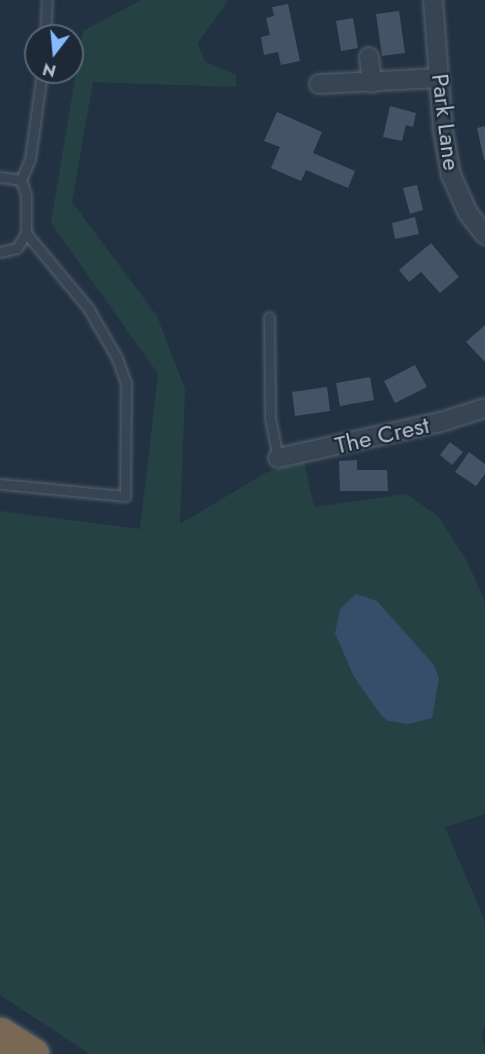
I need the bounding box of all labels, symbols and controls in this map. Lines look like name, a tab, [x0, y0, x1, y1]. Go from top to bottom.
north arrow	[24, 24, 84, 84]
text: N	[40, 57, 59, 83]
street label: Park Lane	[426, 72, 466, 172]
street label: The Crest	[332, 410, 432, 460]

